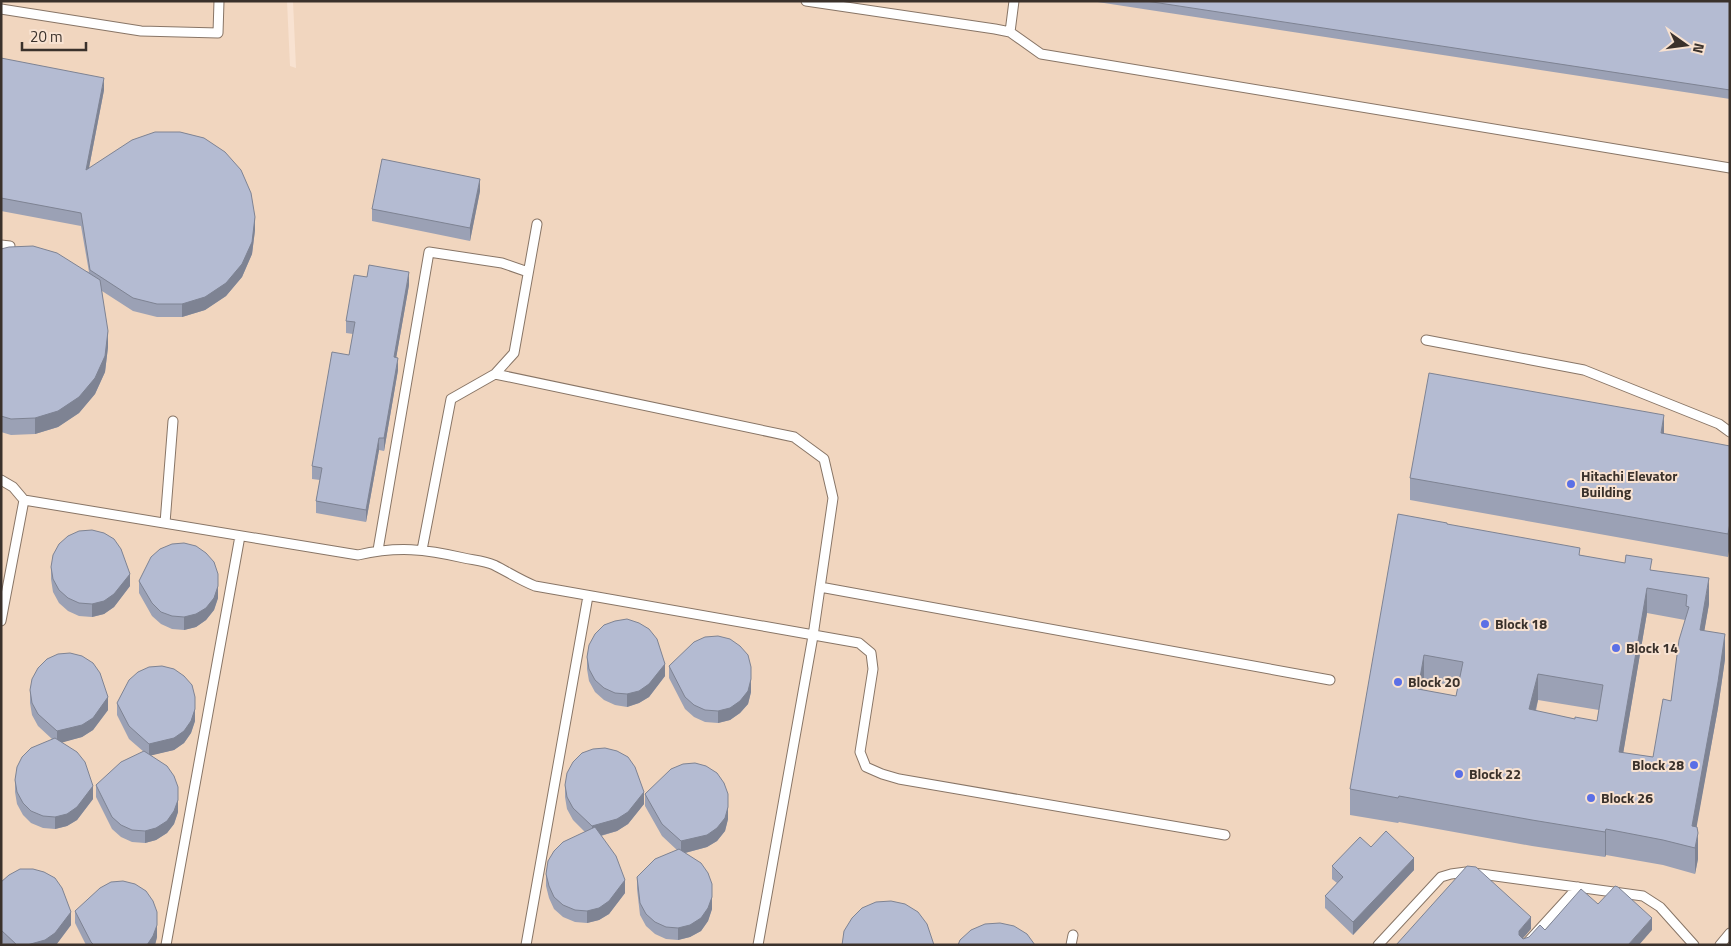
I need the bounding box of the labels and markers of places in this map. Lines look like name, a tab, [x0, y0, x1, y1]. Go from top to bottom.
place label: Hitachi Elevator Building	[1581, 465, 1677, 502]
marker: Hitachi Elevator Building	[1565, 478, 1577, 490]
place label: Block 18	[1495, 613, 1547, 634]
marker: Block 18	[1479, 618, 1491, 630]
place label: Block 14	[1626, 637, 1678, 658]
marker: Block 14	[1610, 642, 1622, 654]
place label: Block 20	[1408, 671, 1460, 692]
marker: Block 20	[1392, 676, 1404, 688]
place label: Block 28	[1632, 754, 1684, 775]
marker: Block 28	[1688, 759, 1700, 771]
place label: Block 22	[1469, 763, 1521, 784]
marker: Block 22	[1453, 768, 1465, 780]
place label: Block 26	[1601, 787, 1653, 808]
marker: Block 26	[1585, 792, 1597, 804]

